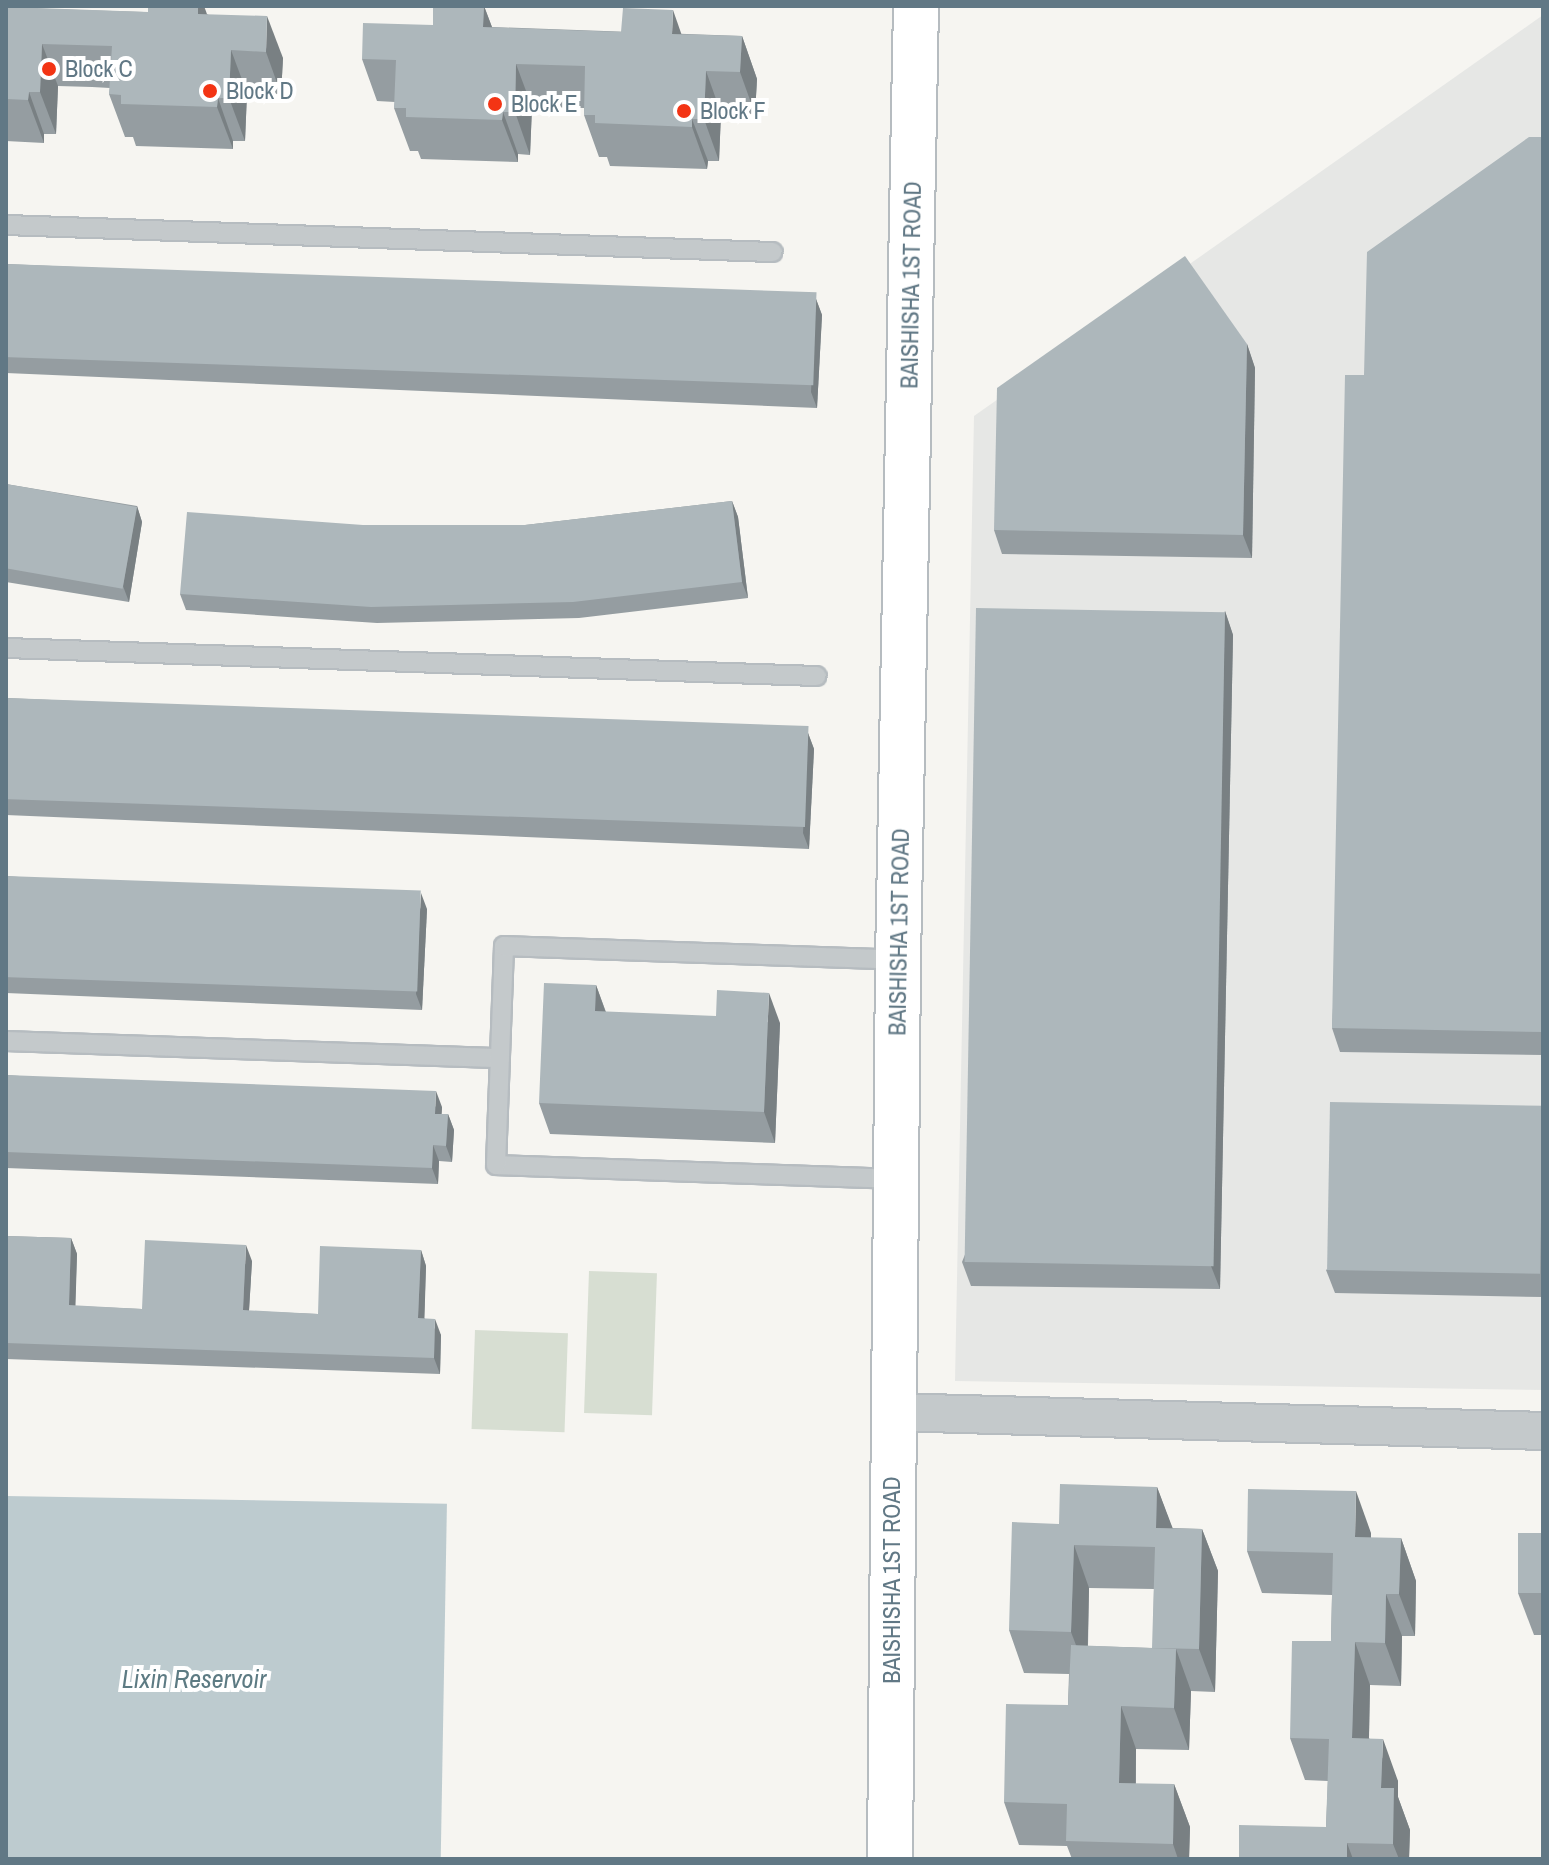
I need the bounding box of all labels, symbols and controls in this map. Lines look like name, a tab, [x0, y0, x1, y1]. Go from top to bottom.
place label: Block C	[65, 55, 133, 83]
marker: Block C	[40, 60, 58, 78]
place label: Block D	[226, 77, 294, 105]
marker: Block D	[201, 82, 219, 100]
place label: Block E	[511, 90, 578, 118]
marker: Block E	[486, 95, 504, 113]
place label: Block F	[700, 97, 766, 125]
marker: Block F	[675, 102, 693, 120]
street label: BAISHISHA 1ST ROAD	[895, 180, 927, 390]
street label: BAISHISHA 1ST ROAD	[883, 827, 915, 1037]
street label: BAISHISHA 1ST ROAD	[878, 1476, 906, 1684]
water label: Lixin Reservoir	[122, 1663, 266, 1695]

